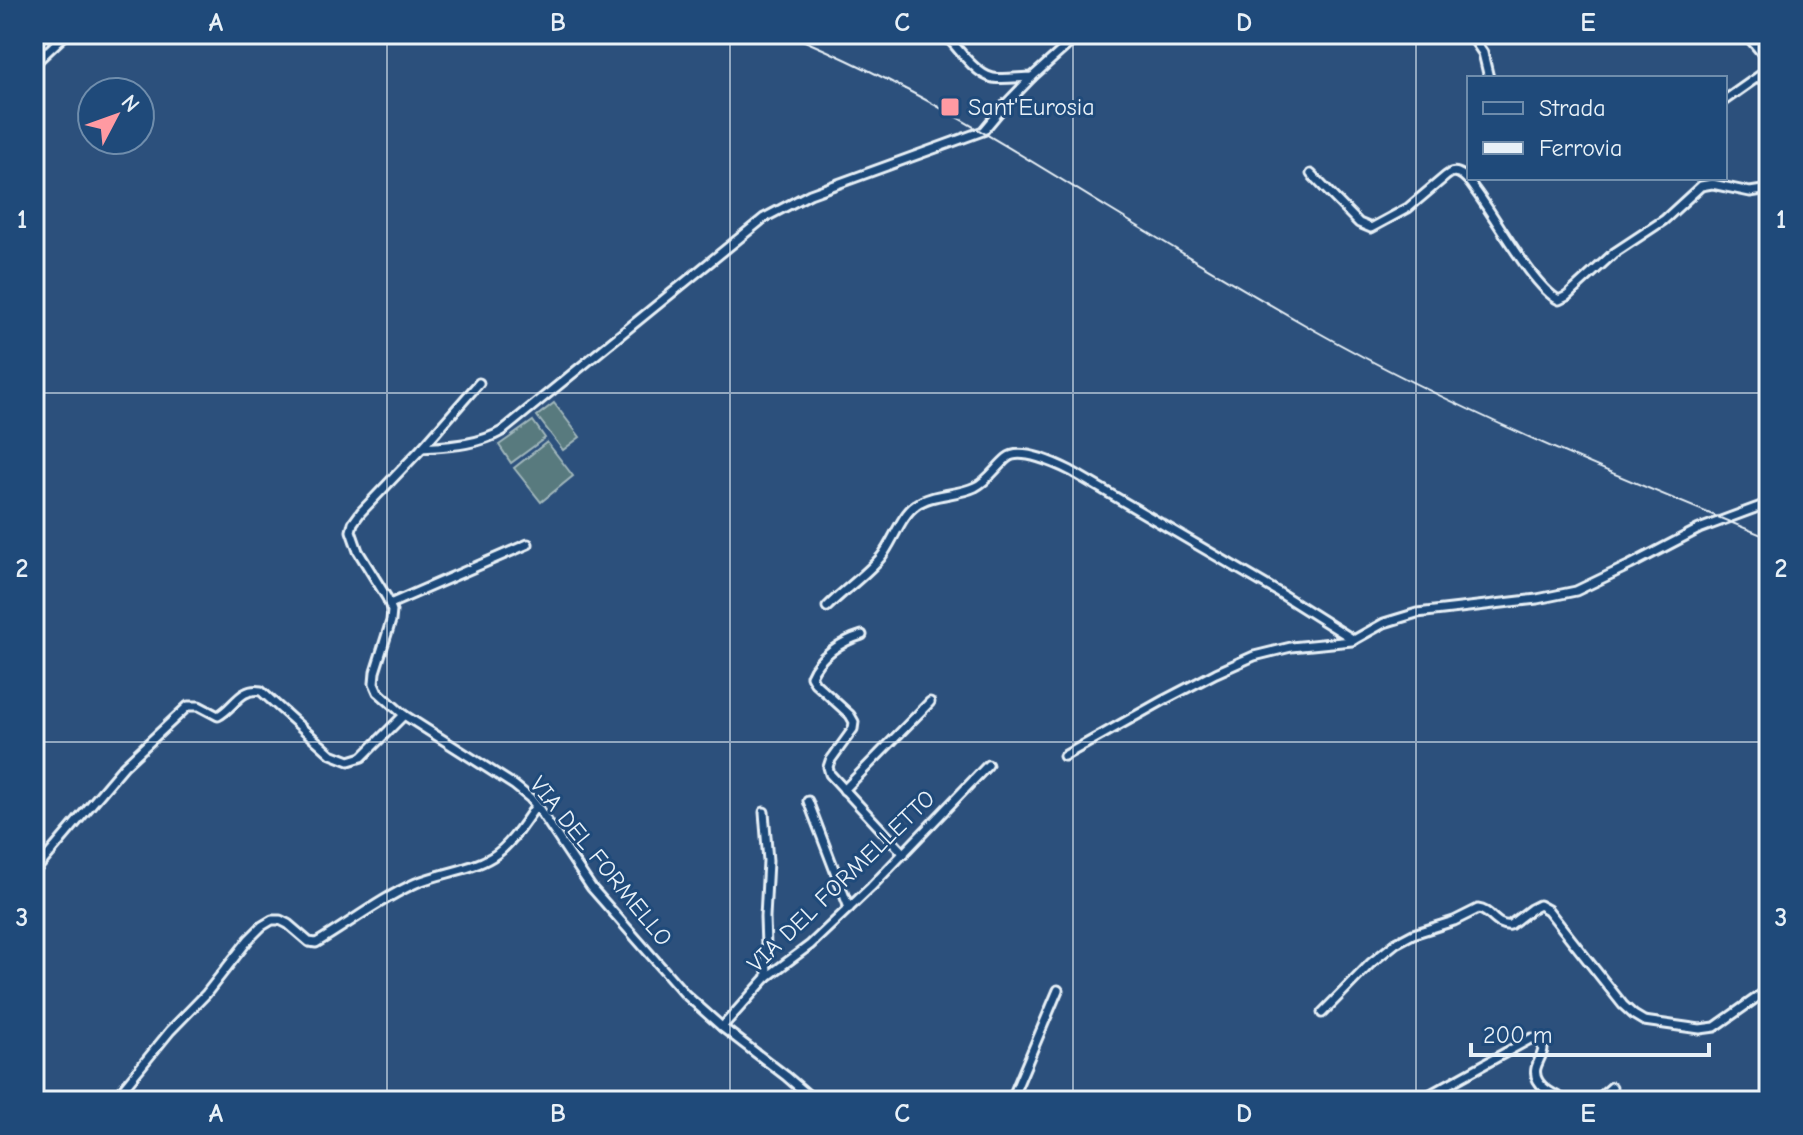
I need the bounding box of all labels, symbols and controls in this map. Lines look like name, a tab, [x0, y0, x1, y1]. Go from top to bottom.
text: A	[209, 8, 224, 38]
text: B	[550, 8, 566, 38]
text: C	[894, 8, 910, 38]
text: D	[1236, 8, 1252, 38]
text: E	[1580, 8, 1596, 38]
north arrow	[76, 76, 156, 156]
legend	[1467, 76, 1727, 180]
text: N	[116, 90, 145, 117]
place label: Sant'Eurosia	[968, 93, 1095, 121]
text: Strada	[1539, 94, 1606, 122]
marker: Sant'Eurosia	[939, 96, 961, 118]
text: Ferrovia	[1539, 134, 1622, 162]
text: 1	[17, 205, 27, 235]
text: 1	[1776, 205, 1786, 235]
text: 2	[16, 554, 28, 584]
text: 2	[1775, 554, 1787, 584]
street label: VIA DEL FORMELLO	[524, 771, 678, 951]
street label: VIA DEL FORMELLETTO	[742, 784, 940, 978]
text: 3	[16, 903, 28, 933]
text: 3	[1775, 903, 1787, 933]
scale bar	[1471, 1007, 1709, 1057]
text: 200 m	[1483, 1021, 1553, 1049]
text: A	[209, 1099, 224, 1129]
text: B	[550, 1099, 566, 1129]
text: C	[894, 1099, 910, 1129]
text: D	[1236, 1099, 1252, 1129]
text: E	[1580, 1099, 1596, 1129]

